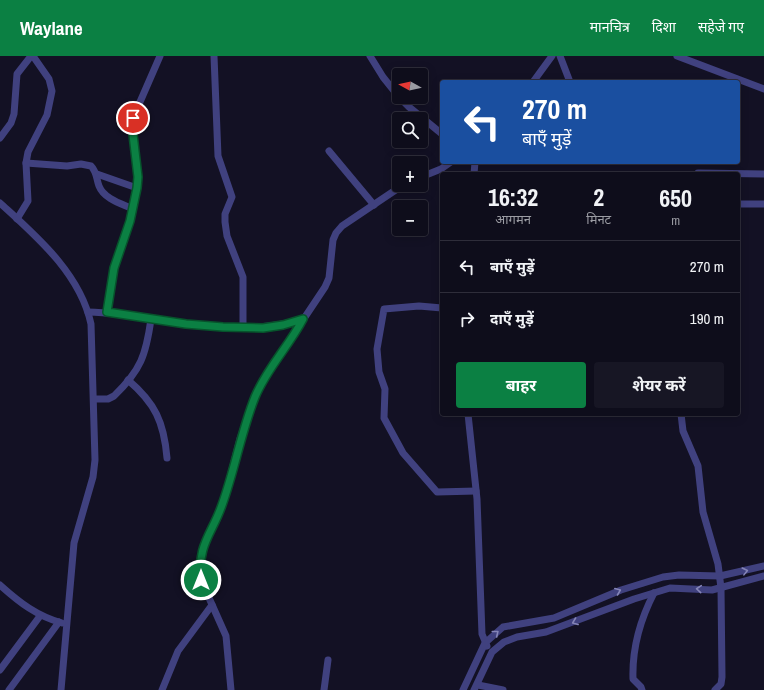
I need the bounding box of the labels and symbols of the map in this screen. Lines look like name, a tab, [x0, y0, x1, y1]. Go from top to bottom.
north arrow	[392, 68, 428, 104]
pin	[116, 101, 150, 135]
position arrow	[180, 559, 222, 601]
one-way arrow	[742, 567, 748, 575]
one-way arrow	[696, 584, 702, 593]
one-way arrow	[614, 588, 621, 596]
one-way arrow	[572, 617, 579, 625]
one-way arrow	[491, 630, 499, 637]

